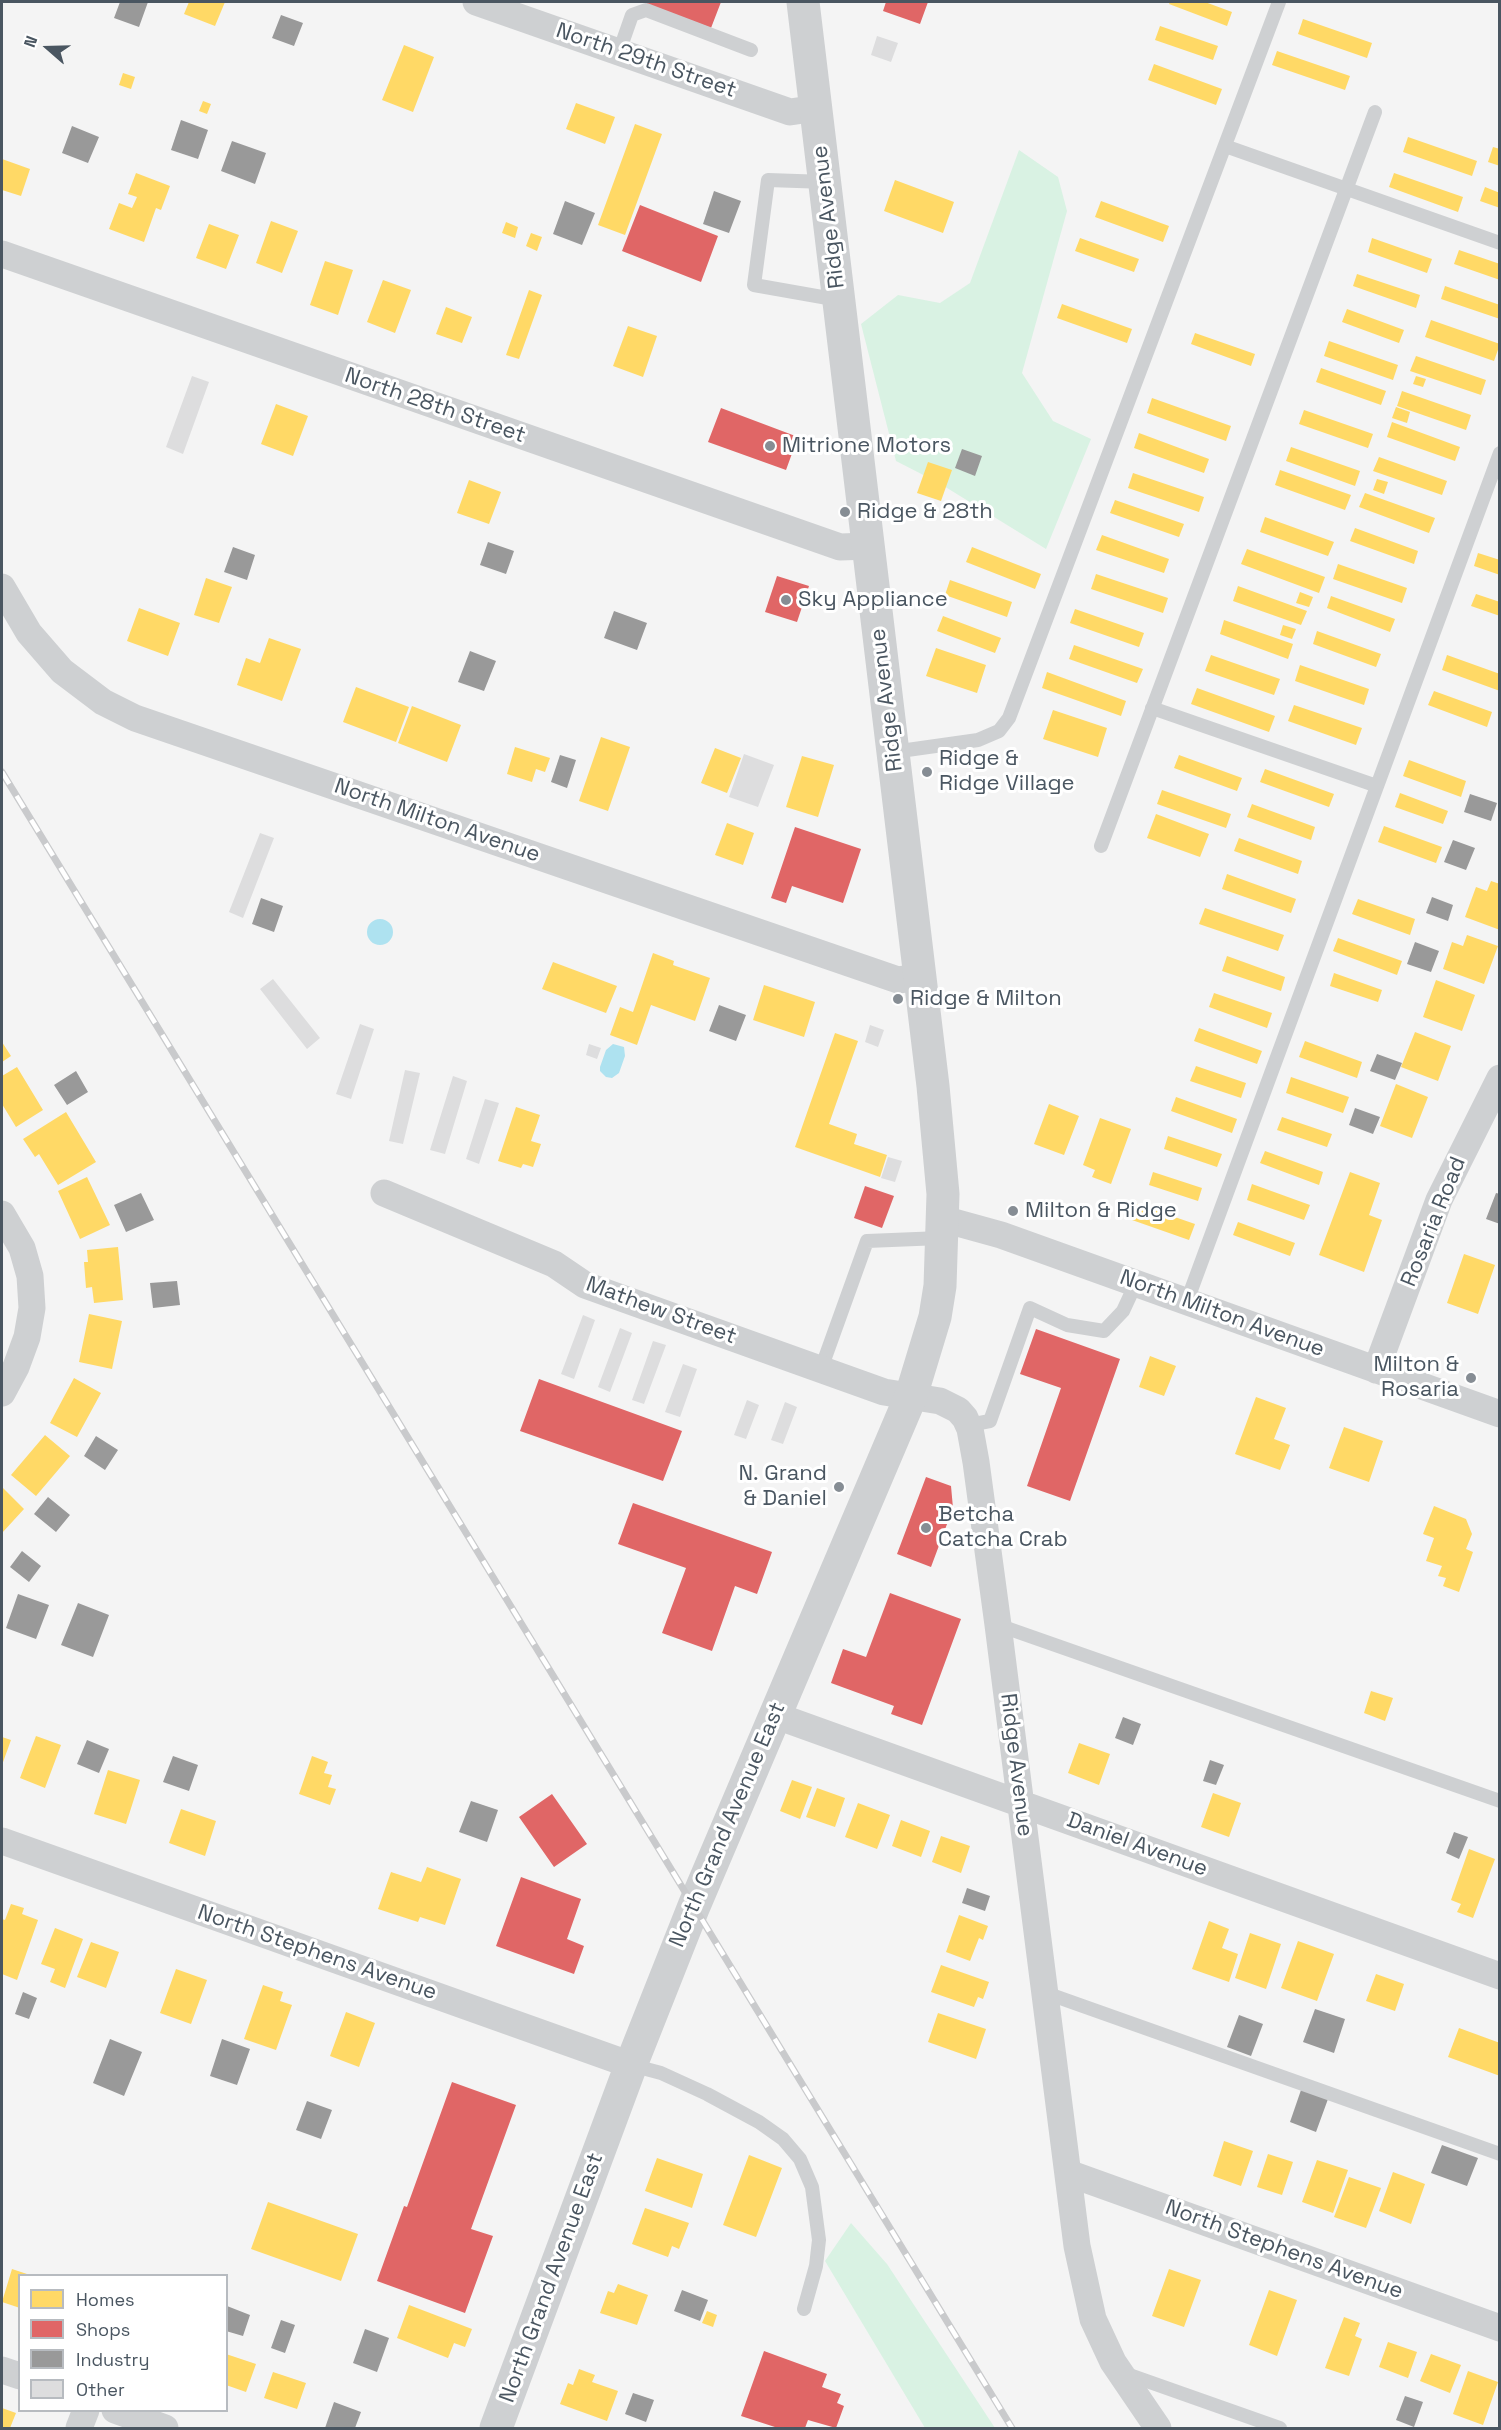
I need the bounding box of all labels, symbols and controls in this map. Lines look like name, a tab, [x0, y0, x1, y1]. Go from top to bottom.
north arrow	[18, 18, 78, 78]
street label: North 29th Street	[552, 18, 740, 104]
text: N	[19, 33, 42, 50]
street label: Ridge Avenue	[807, 144, 851, 290]
street label: North 28th Street	[341, 363, 529, 449]
place label: Mitrione Motors	[782, 433, 951, 459]
marker: Mitrione Motors	[763, 439, 777, 453]
place label: Ridge & 28th	[857, 499, 993, 525]
marker: Ridge & 28th	[838, 505, 852, 519]
place label: Sky Appliance	[798, 587, 948, 613]
marker: Sky Appliance	[779, 593, 793, 607]
street label: Ridge Avenue	[865, 627, 909, 773]
place label: Ridge & Ridge Village	[939, 746, 1075, 798]
marker: Ridge & Ridge Village	[920, 765, 934, 779]
street label: North Milton Avenue	[331, 773, 543, 869]
place label: Ridge & Milton	[910, 986, 1062, 1012]
marker: Ridge & Milton	[891, 992, 905, 1006]
street label: Rosaria Road	[1396, 1153, 1472, 1291]
place label: Milton & Ridge	[1025, 1198, 1177, 1224]
marker: Milton & Ridge	[1006, 1204, 1020, 1218]
street label: North Milton Avenue	[1116, 1265, 1328, 1363]
street label: Mathew Street	[582, 1272, 740, 1350]
place label: Milton & Rosaria	[1373, 1352, 1459, 1404]
marker: Milton & Rosaria	[1464, 1371, 1478, 1385]
place label: N. Grand & Daniel	[738, 1461, 827, 1512]
marker: N. Grand & Daniel	[832, 1480, 846, 1494]
place label: Betcha Catcha Crab	[938, 1502, 1068, 1554]
marker: Betcha Catcha Crab	[919, 1521, 933, 1535]
street label: Ridge Avenue	[994, 1692, 1038, 1838]
street label: North Grand Avenue East	[664, 1698, 792, 1952]
street label: Daniel Avenue	[1063, 1807, 1211, 1883]
street label: North Stephens Avenue	[194, 1900, 440, 2006]
street label: North Grand Avenue East	[494, 2149, 610, 2407]
street label: North Stephens Avenue	[1162, 2195, 1406, 2305]
legend	[18, 2274, 228, 2412]
text: Homes	[76, 2288, 135, 2311]
text: Shops	[76, 2318, 130, 2341]
text: Industry	[76, 2348, 149, 2371]
text: Other	[76, 2378, 125, 2401]

